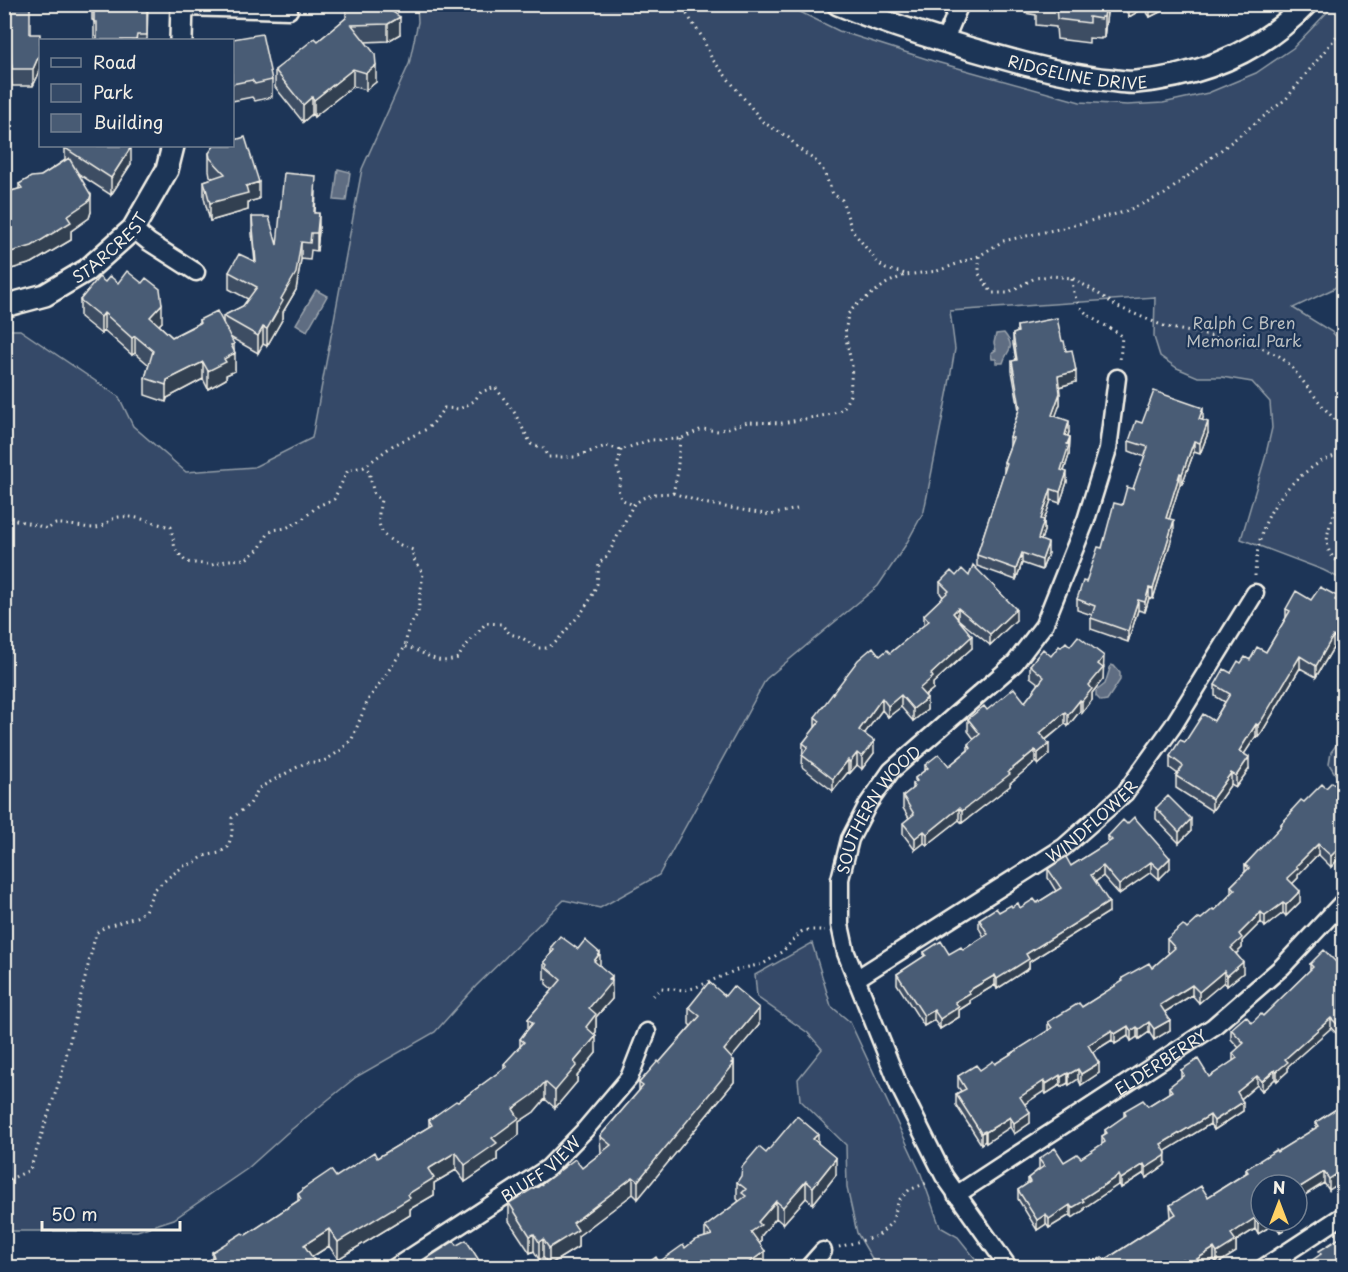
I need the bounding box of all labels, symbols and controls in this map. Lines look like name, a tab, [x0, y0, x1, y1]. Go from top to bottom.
legend	[39, 39, 234, 147]
text: Road	[93, 48, 137, 75]
street label: RIDGELINE DRIVE	[1005, 48, 1149, 94]
text: Park	[93, 78, 133, 105]
text: Building	[93, 108, 163, 135]
street label: STARCREST	[67, 207, 152, 289]
park label: Ralph C Bren Memorial Park	[1186, 310, 1302, 352]
street label: SOUTHERN WOOD	[830, 739, 926, 876]
street label: WINDFLOWER	[1041, 775, 1143, 868]
street label: ELDERBERRY	[1109, 1022, 1211, 1100]
street label: BLUFF VIEW	[496, 1130, 586, 1208]
north arrow	[1249, 1173, 1309, 1233]
text: N	[1273, 1175, 1285, 1199]
scale bar	[42, 1194, 180, 1232]
text: 50 m	[51, 1200, 98, 1227]

